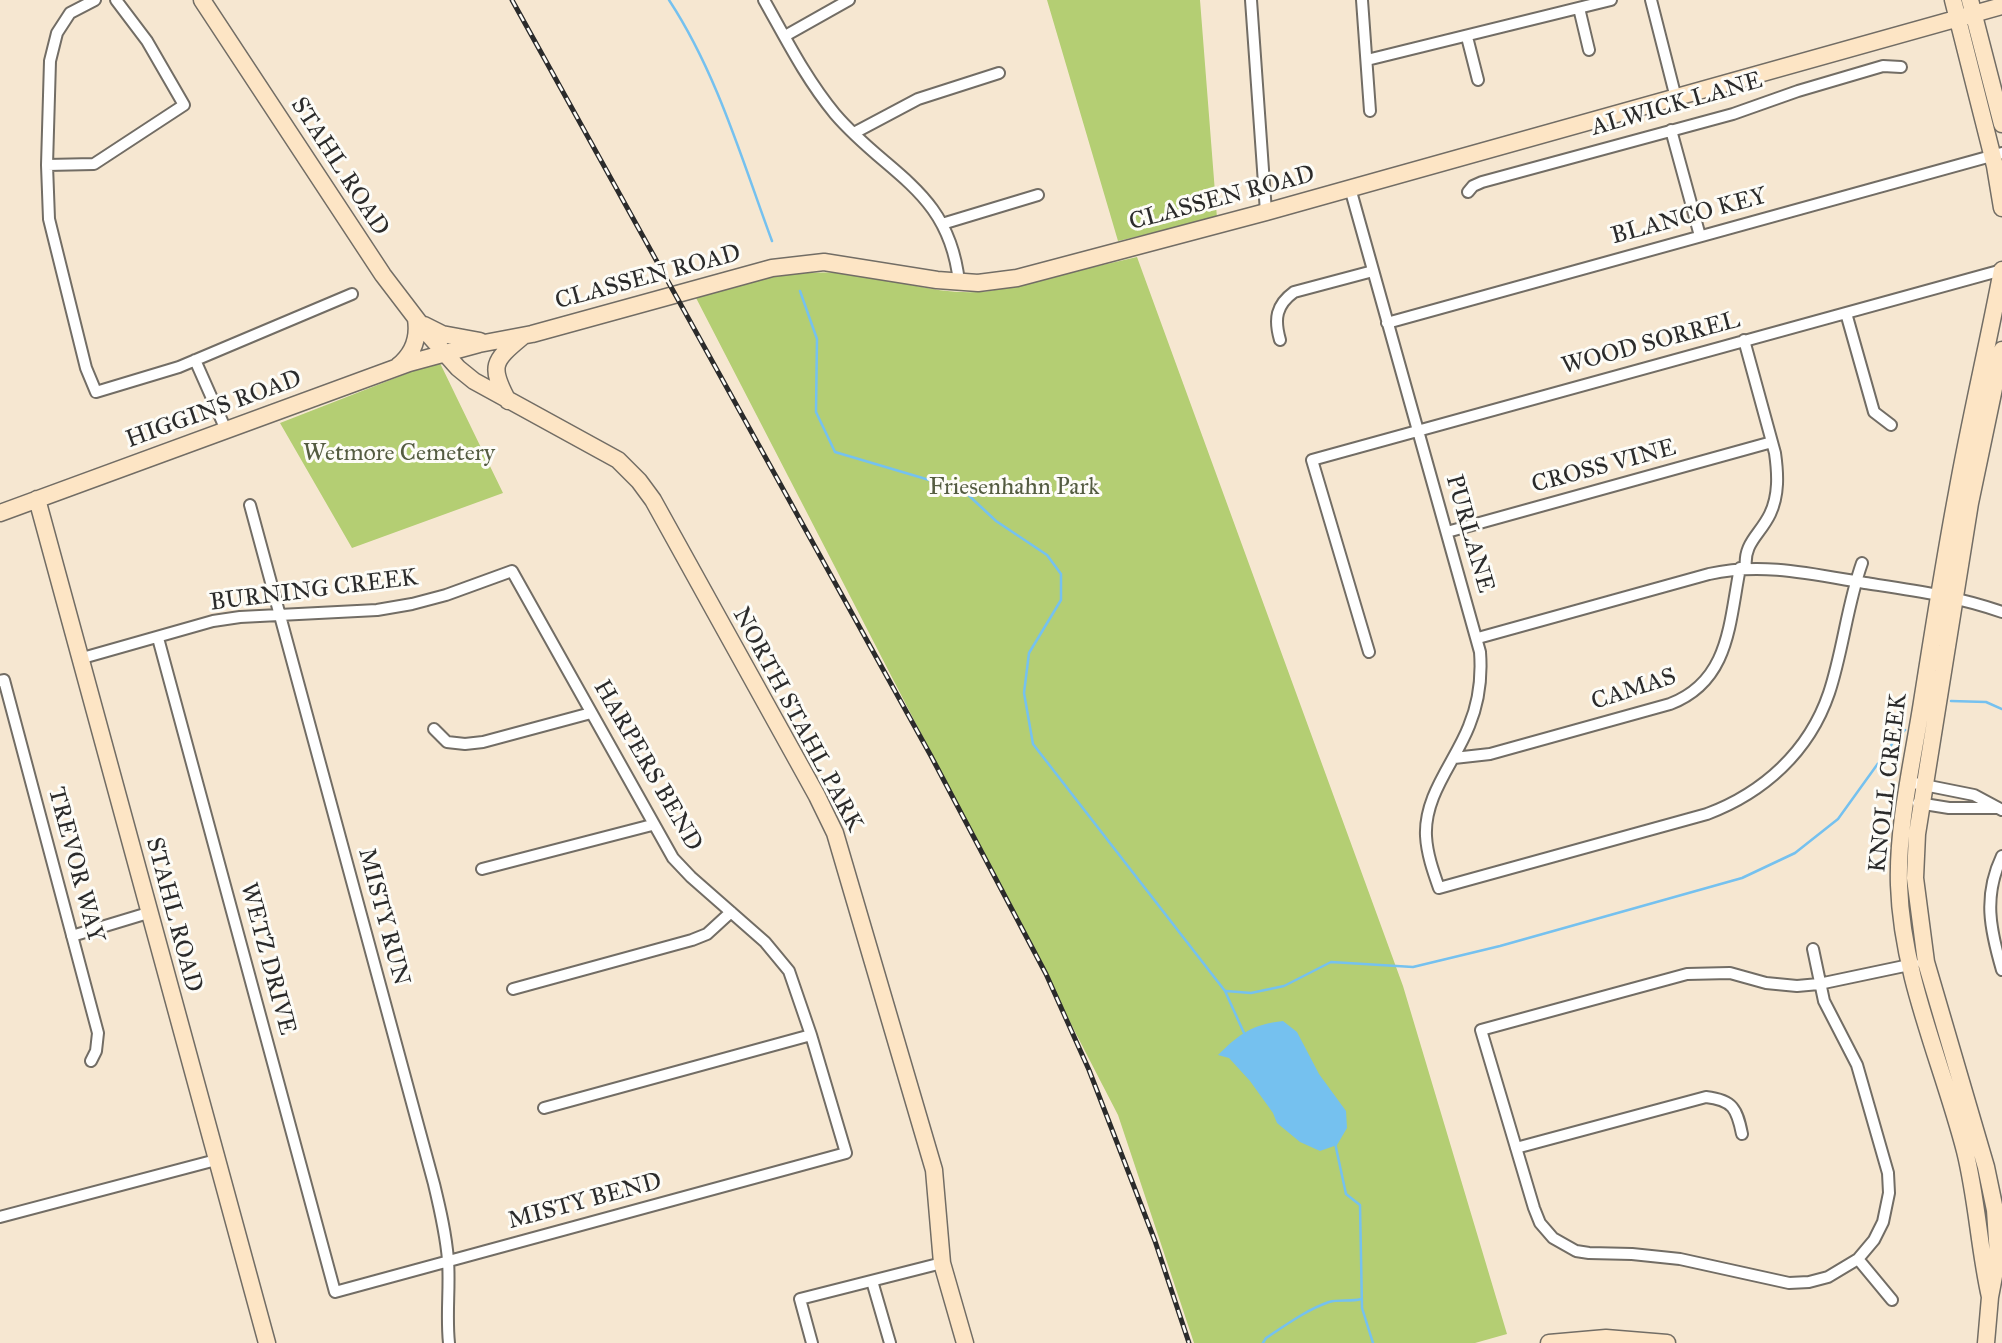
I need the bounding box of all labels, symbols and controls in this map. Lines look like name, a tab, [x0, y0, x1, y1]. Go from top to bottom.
street label: ALWICK LANE	[1588, 67, 1766, 143]
street label: STAHL ROAD	[284, 92, 394, 242]
street label: CLASSEN ROAD	[1126, 160, 1318, 238]
street label: BLANCO KEY	[1608, 182, 1770, 252]
street label: CLASSEN ROAD	[552, 239, 744, 317]
street label: WOOD SORREL	[1559, 306, 1743, 382]
street label: HIGGINS ROAD	[122, 365, 306, 455]
street label: CROSS VINE	[1529, 434, 1679, 500]
park label: Wetmore Cemetery	[303, 440, 495, 468]
street label: PURLANE	[1438, 472, 1500, 596]
park label: Friesenhahn Park	[929, 474, 1099, 502]
street label: BURNING CREEK	[208, 564, 420, 618]
street label: NORTH STAHL PARK	[726, 603, 868, 837]
street label: CAMAS	[1588, 663, 1680, 717]
street label: HARPERS BEND	[586, 675, 708, 857]
street label: KNOLL CREEK	[1864, 692, 1914, 874]
street label: TREVOR WAY	[40, 784, 110, 946]
street label: STAHL ROAD	[138, 834, 208, 996]
street label: MISTY RUN	[351, 845, 415, 989]
street label: WETZ DRIVE	[233, 880, 301, 1038]
street label: MISTY BEND	[505, 1168, 665, 1236]

